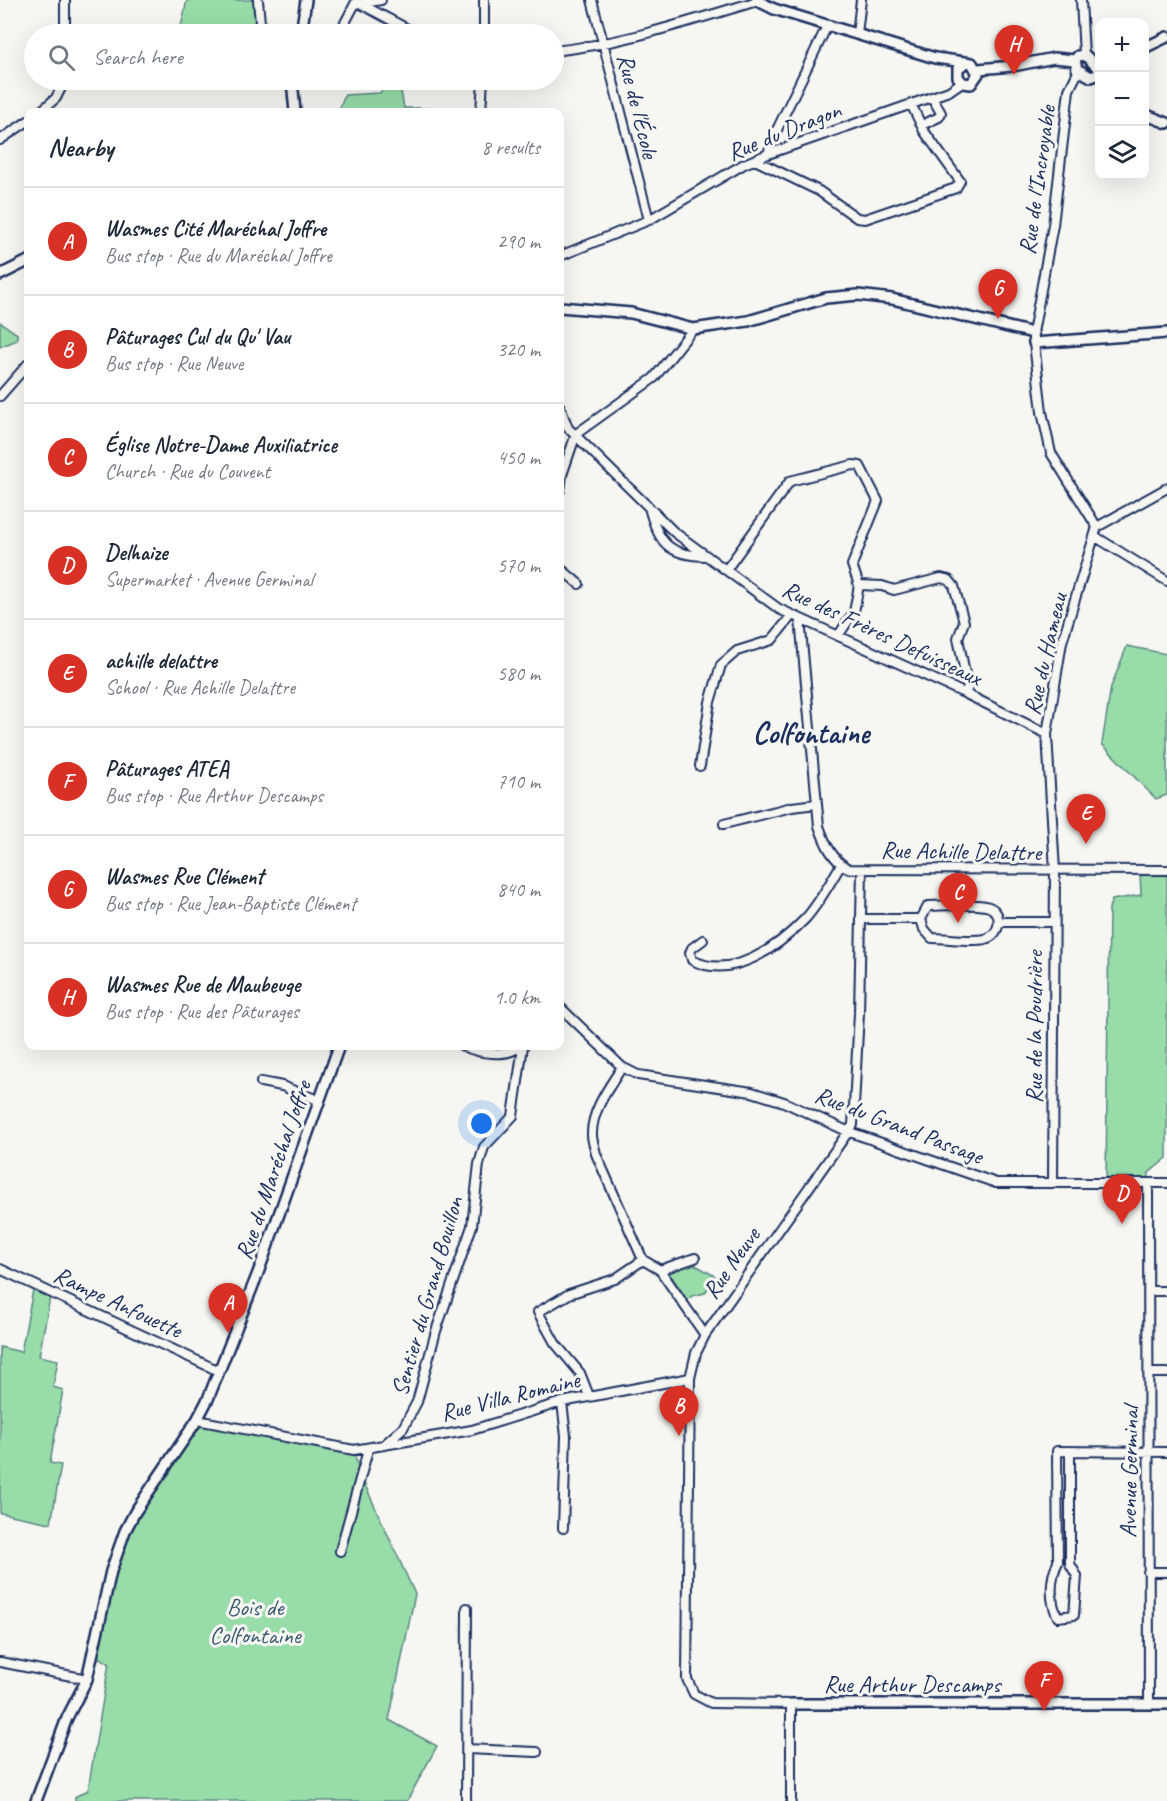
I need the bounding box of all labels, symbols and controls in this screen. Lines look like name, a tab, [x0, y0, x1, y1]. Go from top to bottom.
map controls	[1095, 18, 1149, 180]
button: +	[1095, 18, 1149, 72]
search box	[24, 24, 564, 90]
pin: H	[994, 26, 1034, 75]
icon: search	[45, 41, 78, 74]
text: Search here	[93, 43, 183, 71]
street label: Rue de l'École	[611, 51, 666, 163]
button: −	[1095, 72, 1149, 126]
street label: Rue du Dragon	[723, 94, 846, 167]
street label: Rue de l'Incroyable	[1012, 101, 1063, 256]
button: layers	[1095, 126, 1149, 180]
text: Nearby	[48, 131, 113, 164]
text: 8 results	[481, 135, 540, 160]
text: Wasmes Cité Maréchal Joffre	[105, 215, 326, 243]
text: A	[62, 229, 73, 254]
text: 290 m	[497, 229, 540, 254]
text: Bus stop · Rue du Maréchal Joffre	[105, 243, 332, 268]
pin: G	[978, 270, 1018, 319]
text: Pâturages Cul du Qu' Vau	[105, 323, 290, 351]
text: B	[62, 337, 73, 362]
text: 320 m	[497, 337, 540, 362]
text: Bus stop · Rue Neuve	[105, 351, 243, 376]
text: Église Notre-Dame Auxiliatrice	[105, 431, 337, 459]
text: C	[63, 445, 72, 470]
text: 450 m	[497, 445, 540, 470]
text: Church · Rue du Couvent	[105, 459, 270, 484]
text: Delhaize	[105, 539, 167, 567]
text: D	[62, 553, 73, 578]
text: 570 m	[497, 553, 540, 578]
text: Supermarket · Avenue Germinal	[105, 567, 313, 592]
street label: Rue des Frères Defuisseaux	[777, 574, 988, 693]
street label: Rue du Hameau	[1016, 588, 1074, 718]
text: achille delattre	[105, 647, 217, 675]
text: E	[62, 661, 73, 686]
text: 580 m	[497, 661, 540, 686]
text: School · Rue Achille Delattre	[105, 675, 295, 700]
district label: Colfontaine	[753, 714, 871, 752]
text: Pâturages ATEA	[105, 755, 229, 783]
text: F	[63, 769, 72, 794]
text: 710 m	[497, 769, 540, 794]
text: Bus stop · Rue Arthur Descamps	[105, 783, 323, 808]
pin: E	[1066, 794, 1106, 844]
street label: Rue Achille Delattre	[881, 835, 1044, 867]
text: Wasmes Rue Clément	[105, 863, 264, 891]
pin: C	[938, 874, 978, 923]
text: G	[63, 877, 72, 902]
text: 840 m	[497, 877, 540, 902]
text: Bus stop · Rue Jean-Baptiste Clément	[105, 891, 356, 916]
street label: Rue de la Poudrière	[1019, 948, 1049, 1103]
text: Wasmes Rue de Maubeuge	[105, 971, 300, 999]
text: H	[62, 985, 73, 1010]
text: 1.0 km	[494, 985, 540, 1010]
text: Bus stop · Rue des Pâturages	[105, 999, 299, 1024]
street label: Rue du Maréchal Joffre	[228, 1075, 318, 1263]
street label: Rue du Grand Passage	[811, 1079, 989, 1172]
your location	[467, 1109, 496, 1138]
pin: D	[1102, 1174, 1142, 1224]
street label: Sentier du Grand Bouillon	[384, 1192, 470, 1399]
street label: Rue Neuve	[696, 1220, 768, 1305]
street label: Rampe Anfouette	[49, 1259, 189, 1346]
pin: A	[208, 1284, 248, 1333]
street label: Rue Villa Romaine	[438, 1364, 585, 1428]
pin: B	[660, 1386, 698, 1436]
street label: Avenue Germinal	[1113, 1402, 1145, 1538]
park label: Bois de Colfontaine	[210, 1592, 303, 1650]
pin: F	[1024, 1662, 1064, 1711]
street label: Rue Arthur Descamps	[824, 1669, 1002, 1699]

